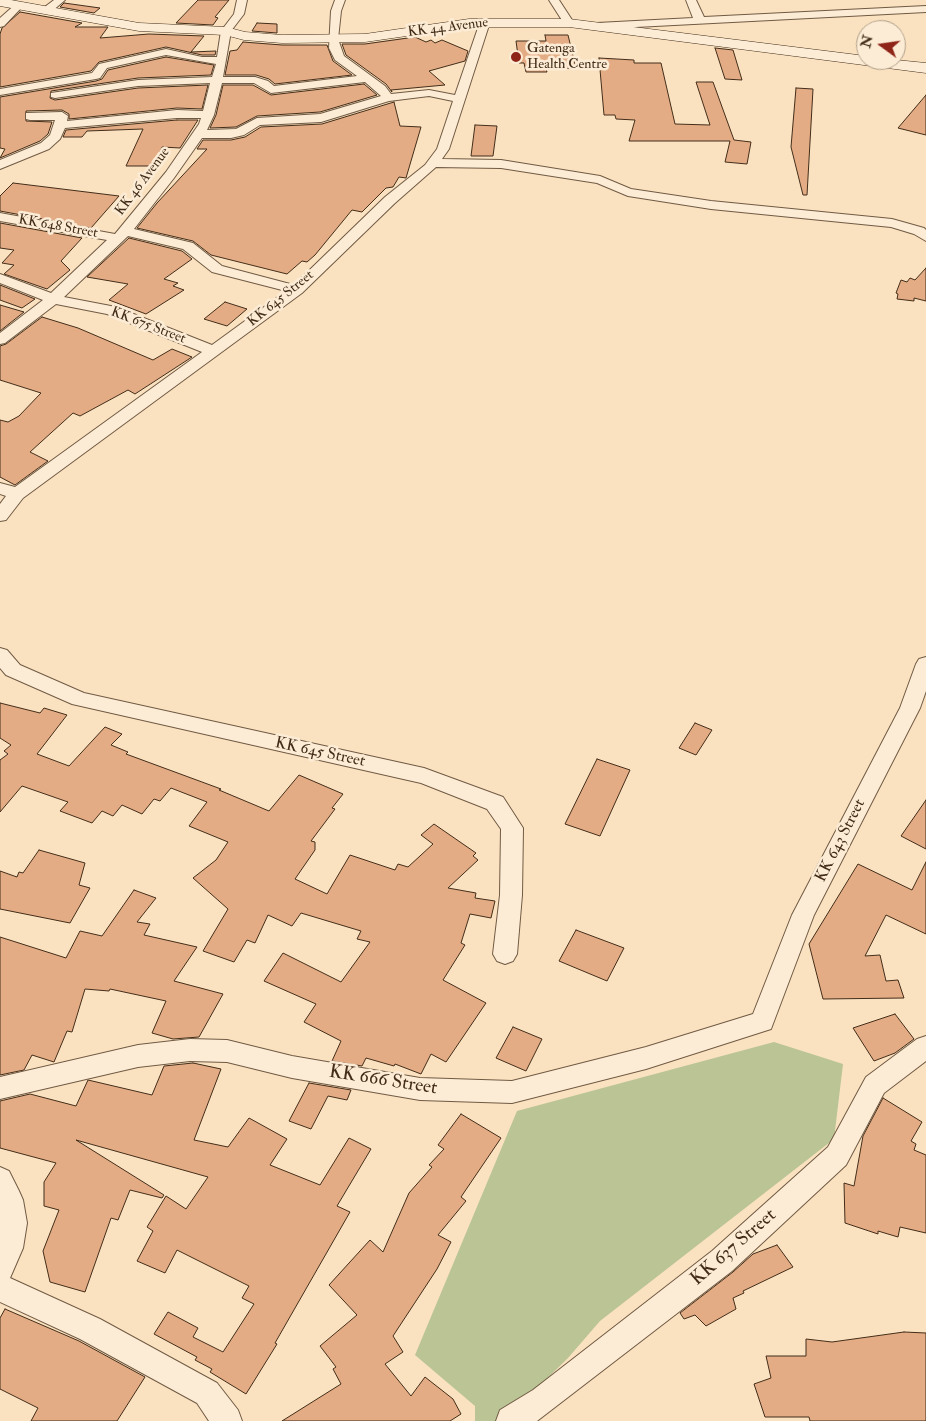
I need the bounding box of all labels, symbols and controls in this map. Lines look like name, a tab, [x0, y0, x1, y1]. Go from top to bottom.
street label: KK 44 Avenue	[407, 15, 489, 41]
north arrow	[856, 20, 906, 70]
text: N	[857, 33, 877, 50]
place label: Gatenga Health Centre	[527, 41, 607, 74]
marker: Gatenga Health Centre	[509, 50, 523, 64]
street label: KK 46 Avenue	[112, 145, 174, 219]
street label: KK 648 Street	[17, 212, 99, 242]
street label: KK 645 Street	[245, 267, 317, 331]
street label: KK 675 Street	[108, 304, 188, 348]
street label: KK 645 Street	[273, 734, 367, 772]
street label: KK 643 Street	[812, 796, 870, 886]
street label: KK 666 Street	[327, 1061, 439, 1101]
street label: KK 637 Street	[687, 1205, 781, 1291]

